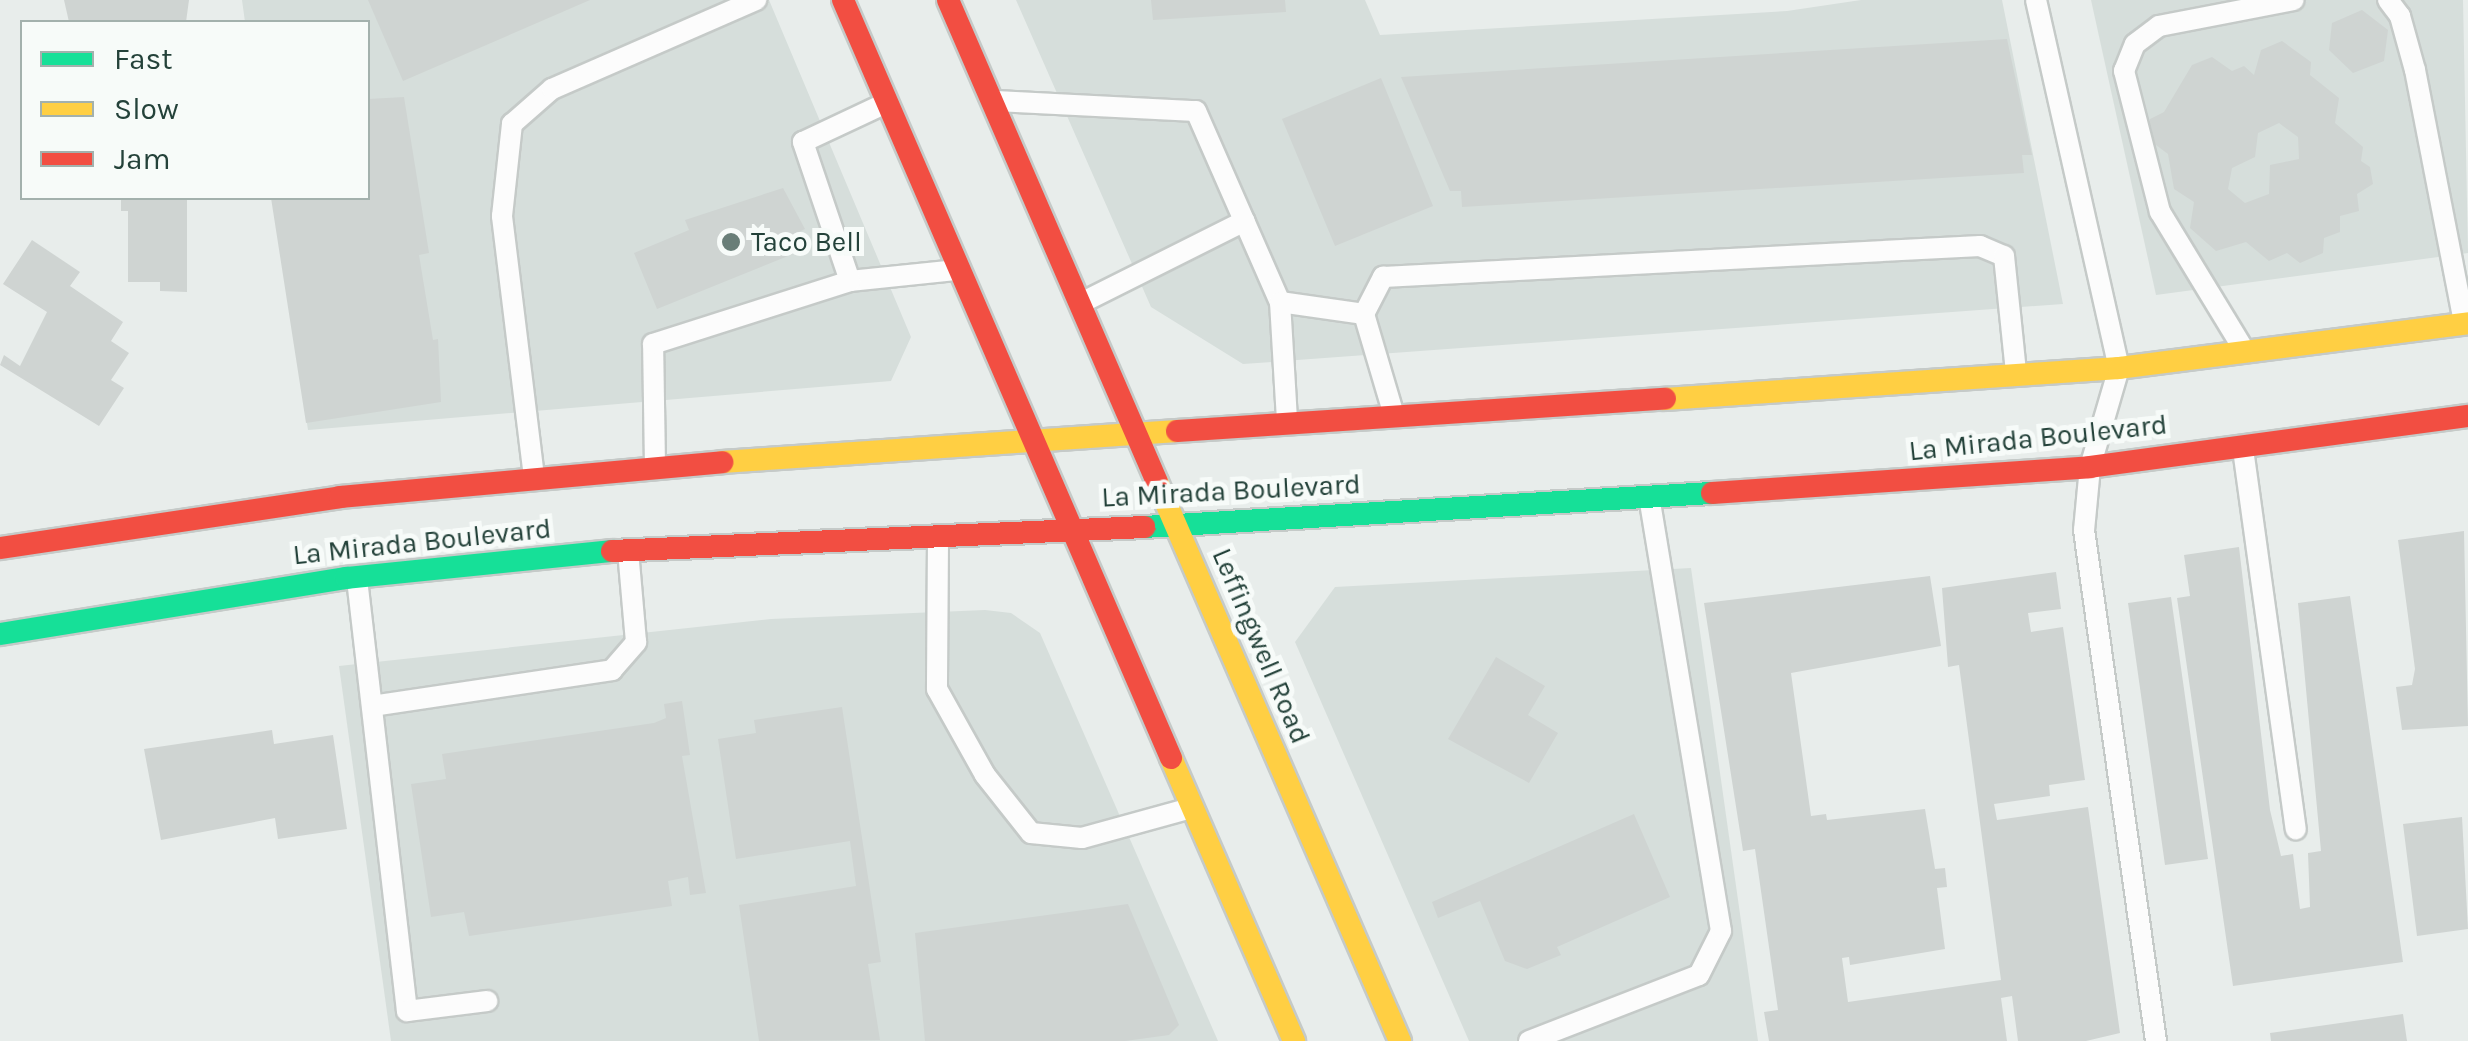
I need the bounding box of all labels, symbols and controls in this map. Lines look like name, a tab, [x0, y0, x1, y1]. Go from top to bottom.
legend	[20, 20, 370, 200]
text: Fast	[114, 41, 173, 77]
text: Slow	[114, 91, 179, 127]
text: Jam	[114, 141, 171, 177]
place label: Taco Bell	[751, 225, 862, 259]
marker: Taco Bell	[720, 231, 742, 253]
street label: La Mirada Boulevard	[1907, 408, 2169, 468]
street label: La Mirada Boulevard	[1101, 467, 1361, 515]
street label: La Mirada Boulevard	[291, 512, 553, 572]
street label: Leffingwell Road	[1205, 543, 1317, 749]

